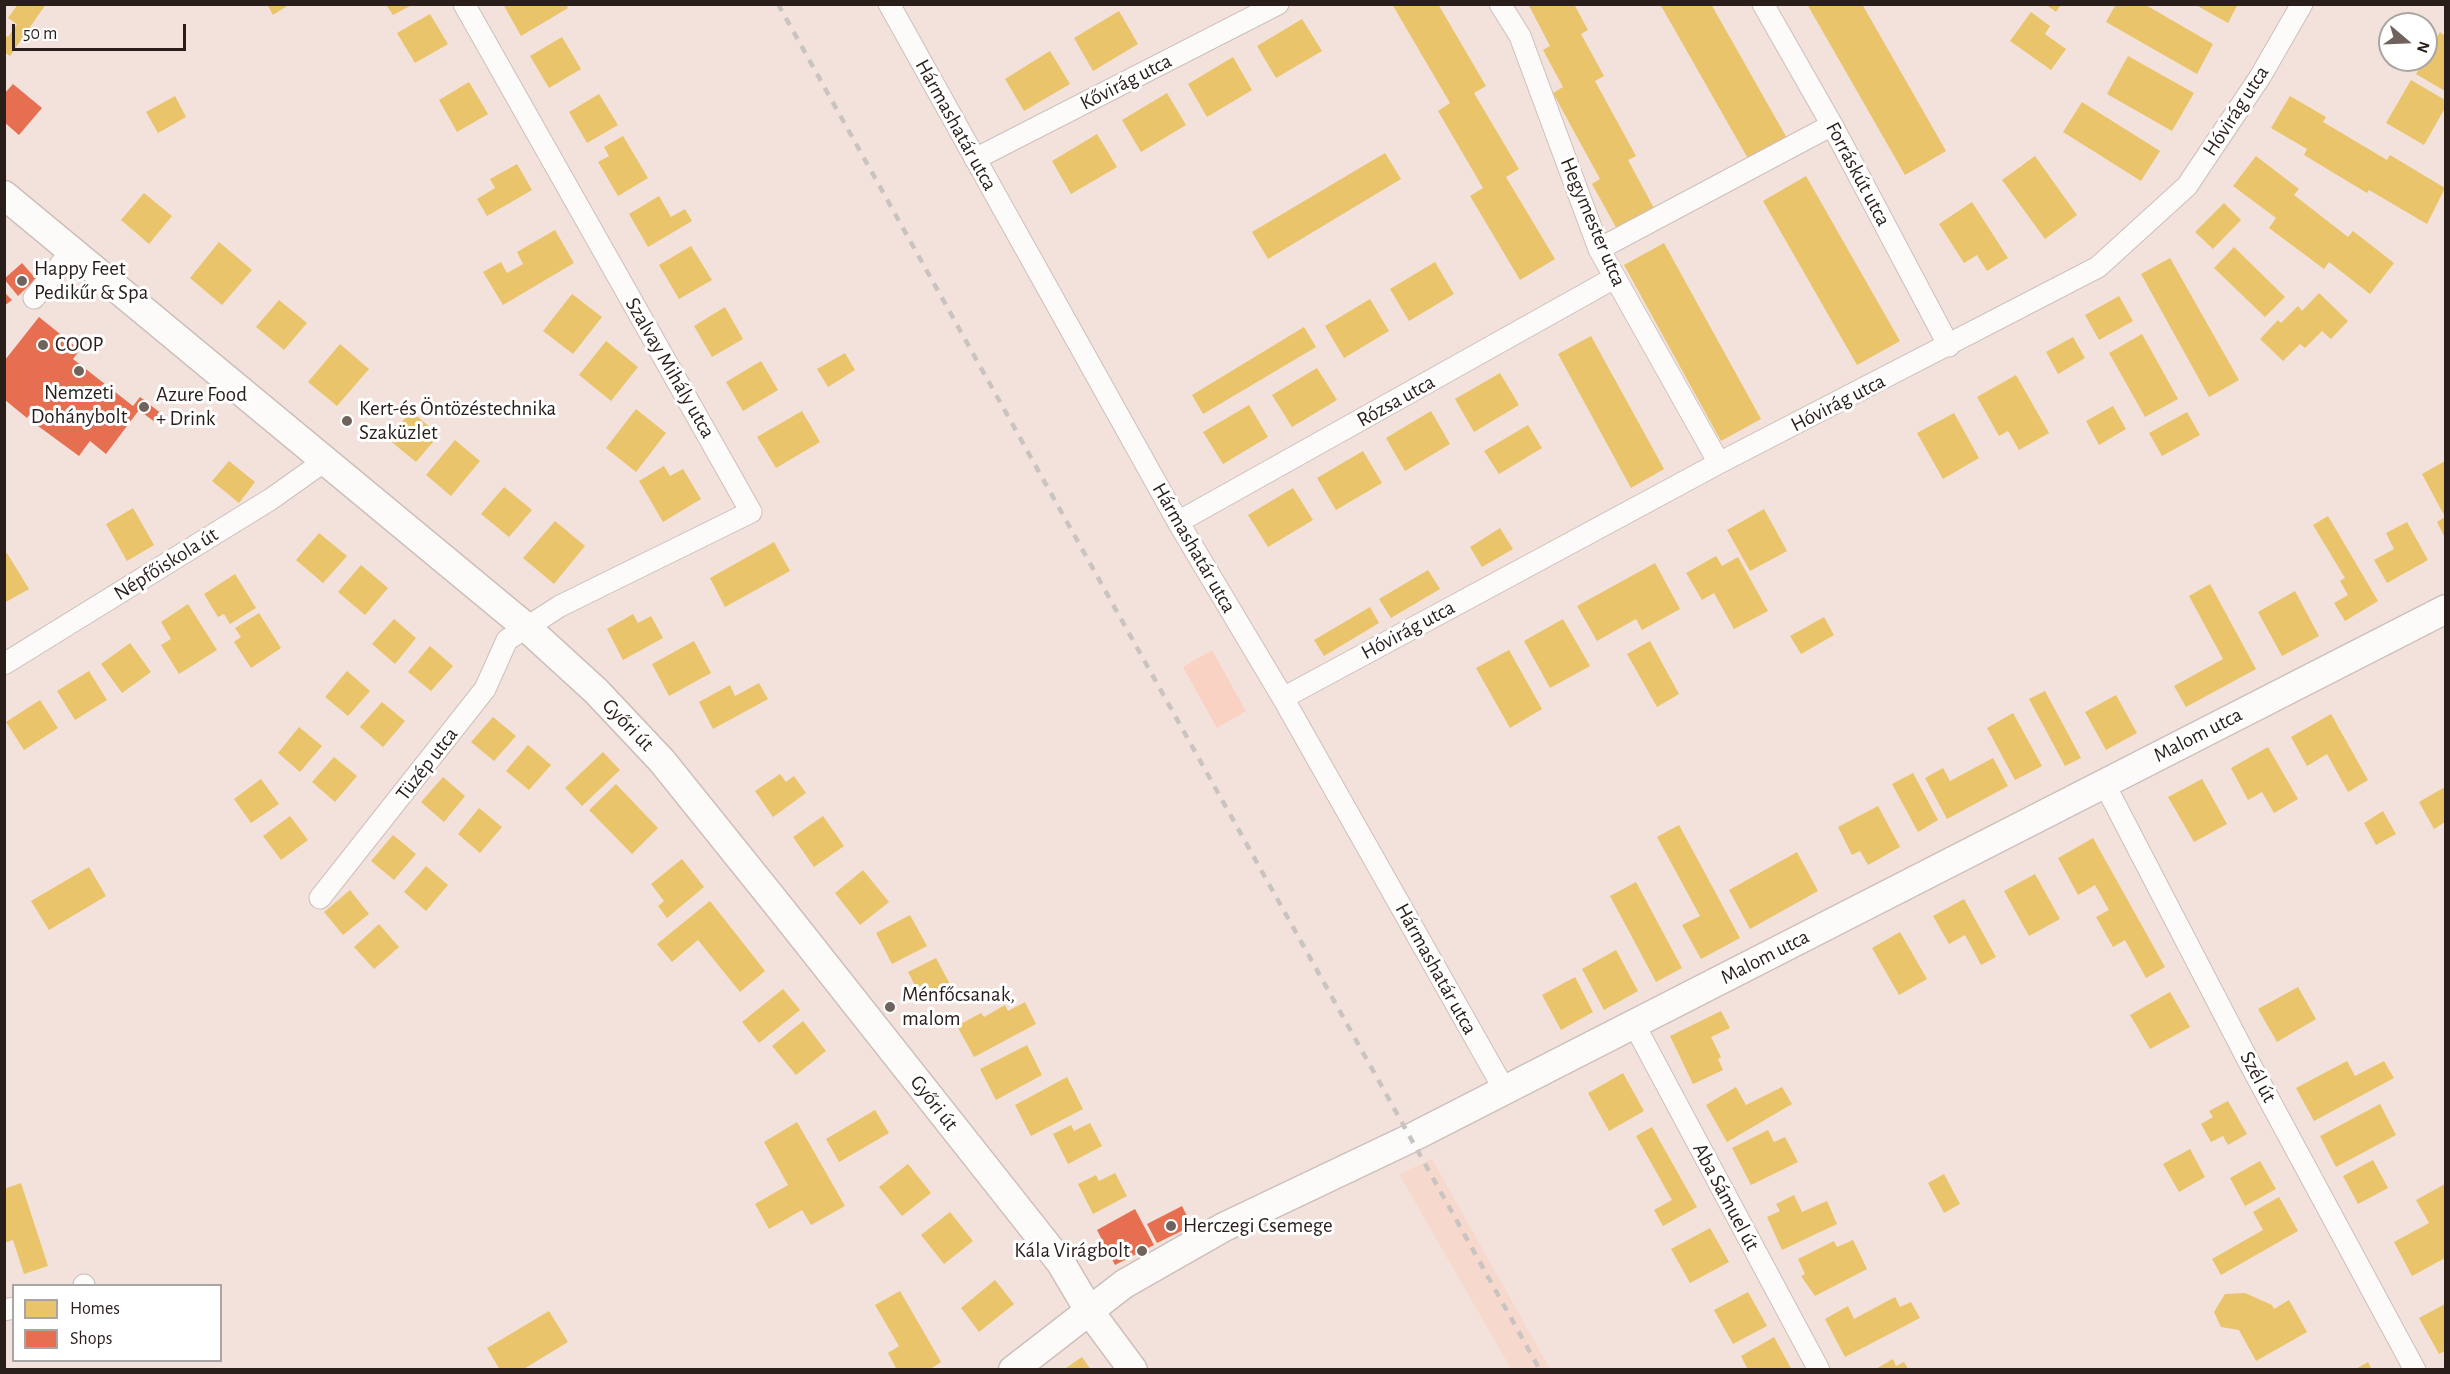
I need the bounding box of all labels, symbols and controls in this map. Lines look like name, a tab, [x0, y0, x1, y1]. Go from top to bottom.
scale bar	[15, 12, 189, 50]
north arrow	[2378, 12, 2438, 72]
text: 50 m	[23, 25, 57, 43]
text: N	[2414, 39, 2433, 55]
street label: Kővirág utca	[1076, 48, 1176, 116]
street label: Hármashatár utca	[910, 55, 1002, 195]
street label: Hóvirág utca	[2197, 61, 2275, 161]
street label: Forráskút utca	[1820, 118, 1896, 230]
street label: Hegymester utca	[1554, 154, 1632, 290]
place label: Happy Feet Pedikűr & Spa	[34, 256, 148, 306]
marker: Happy Feet Pedikűr & Spa	[15, 274, 29, 288]
street label: Szalvay Mihály utca	[619, 293, 721, 443]
place label: COOP	[55, 332, 103, 358]
marker: COOP	[36, 338, 50, 352]
marker: Nemzeti Dohánybolt	[72, 364, 86, 378]
street label: Hóvirág utca	[1787, 368, 1889, 438]
street label: Rózsa utca	[1353, 369, 1439, 433]
place label: Nemzeti Dohánybolt	[31, 380, 127, 430]
place label: Azure Food + Drink	[156, 382, 247, 432]
place label: Kert-és Öntözéstechnika Szaküzlet	[359, 396, 556, 446]
marker: Azure Food + Drink	[137, 400, 151, 414]
marker: Kert-és Öntözéstechnika Szaküzlet	[340, 414, 354, 428]
street label: Hármashatár utca	[1147, 478, 1241, 618]
street label: Népfőiskola út	[109, 522, 223, 606]
street label: Hóvirág utca	[1357, 595, 1459, 665]
street label: Győri út	[597, 693, 659, 757]
street label: Malom utca	[2149, 702, 2247, 768]
street label: Tüzép utca	[390, 722, 464, 806]
street label: Hármashatár utca	[1390, 899, 1482, 1039]
street label: Malom utca	[1716, 924, 1814, 990]
place label: Ménfőcsanak, malom	[902, 982, 1015, 1032]
marker: Ménfőcsanak, malom	[883, 1000, 897, 1014]
street label: Szél út	[2234, 1047, 2282, 1107]
street label: Győri út	[904, 1070, 964, 1136]
street label: Aba Sámuel út	[1687, 1139, 1765, 1255]
place label: Herczegi Csemege	[1183, 1213, 1333, 1239]
marker: Herczegi Csemege	[1164, 1219, 1178, 1233]
place label: Kála Virágbolt	[1014, 1238, 1130, 1264]
marker: Kála Virágbolt	[1135, 1244, 1149, 1258]
legend	[12, 1284, 222, 1362]
text: Homes	[70, 1300, 120, 1318]
text: Shops	[70, 1330, 112, 1348]

